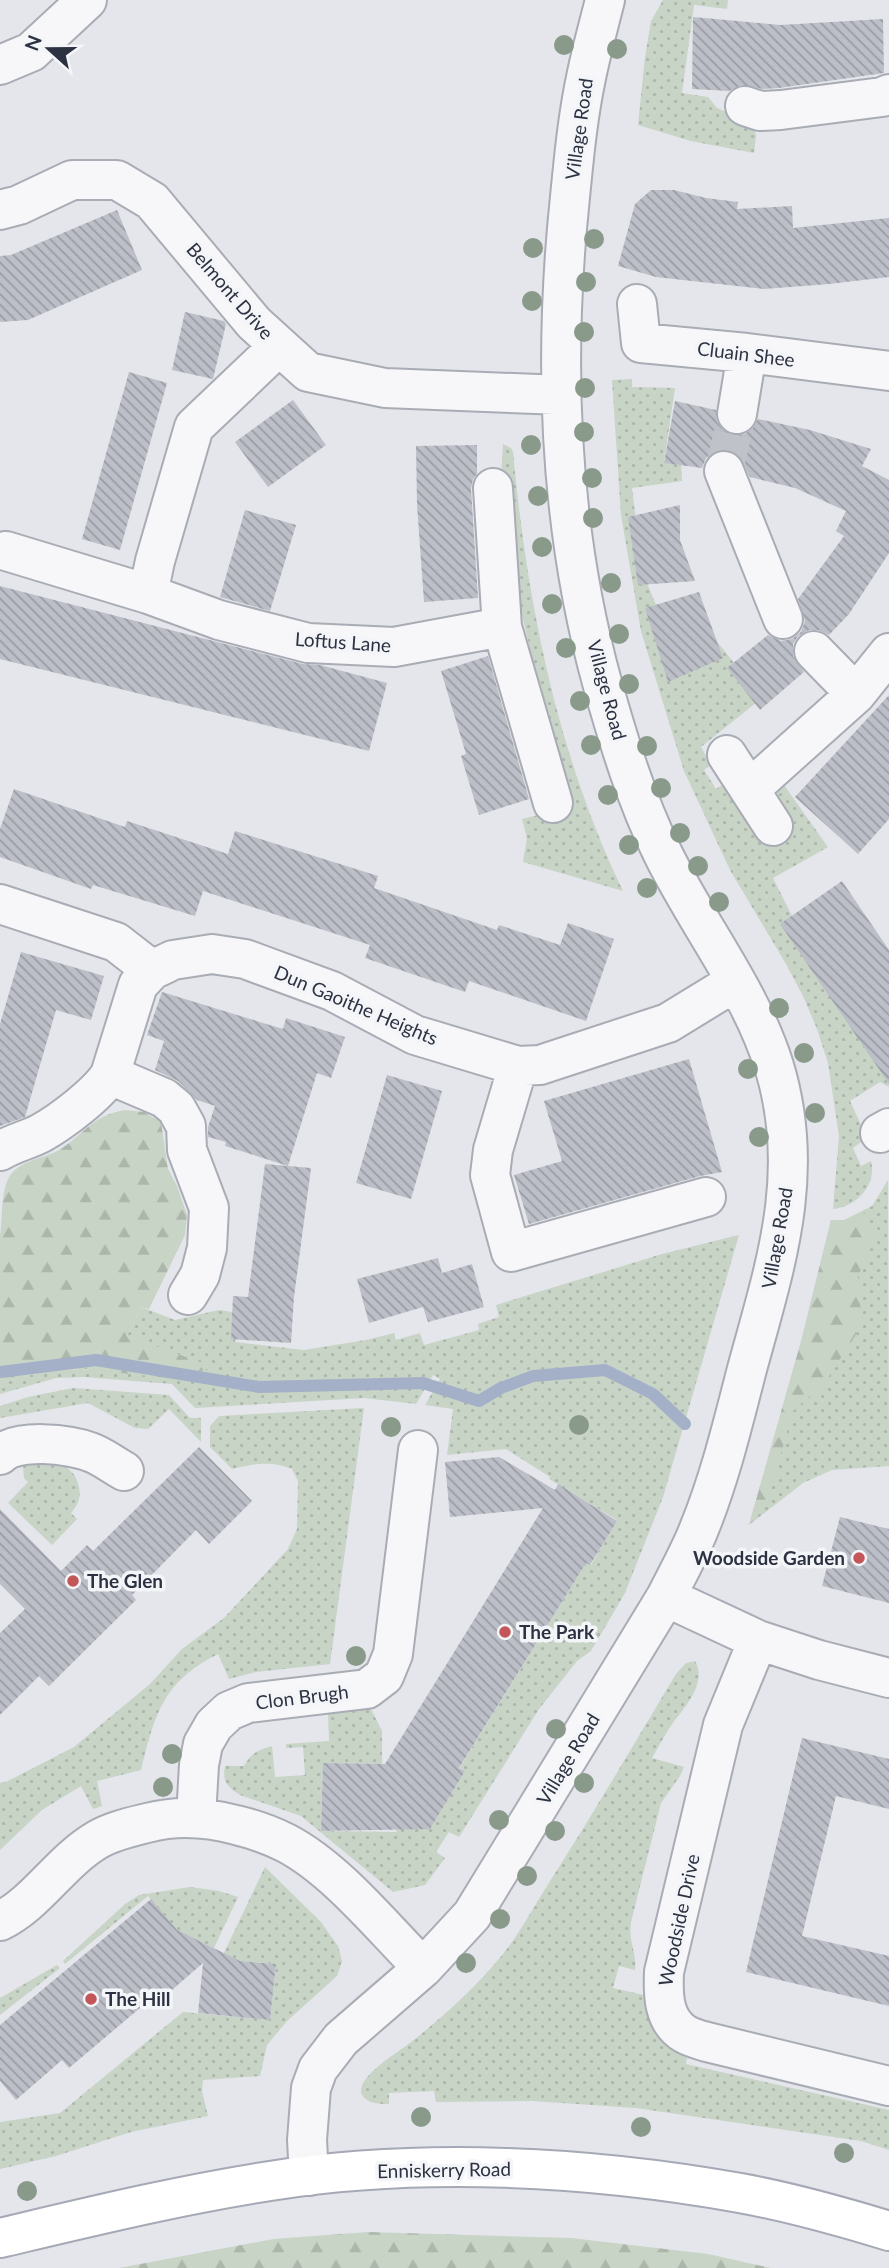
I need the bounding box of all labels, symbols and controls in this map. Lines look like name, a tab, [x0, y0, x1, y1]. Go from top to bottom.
north arrow	[14, 14, 84, 84]
text: N	[19, 32, 46, 54]
street label: Village Road	[560, 77, 597, 181]
street label: Belmont Drive	[182, 238, 279, 344]
street label: Cluain Shee	[696, 336, 796, 371]
street label: Loftus Lane	[294, 627, 392, 656]
street label: Village Road	[583, 637, 632, 742]
street label: Dun Gaoithe Heights	[271, 960, 441, 1049]
street label: Village Road	[756, 1185, 797, 1290]
place label: Woodside Garden	[693, 1546, 845, 1569]
marker: Woodside Garden	[851, 1550, 867, 1566]
place label: The Glen	[87, 1569, 163, 1592]
marker: The Glen	[65, 1573, 81, 1589]
place label: The Park	[519, 1620, 595, 1643]
marker: The Park	[497, 1624, 513, 1640]
street label: Clon Brugh	[254, 1679, 350, 1714]
street label: Village Road	[531, 1709, 604, 1809]
street label: Woodside Drive	[653, 1852, 704, 1988]
place label: The Hill	[105, 1987, 170, 2010]
marker: The Hill	[83, 1991, 99, 2007]
street label: Enniskerry Road	[377, 2157, 511, 2182]

